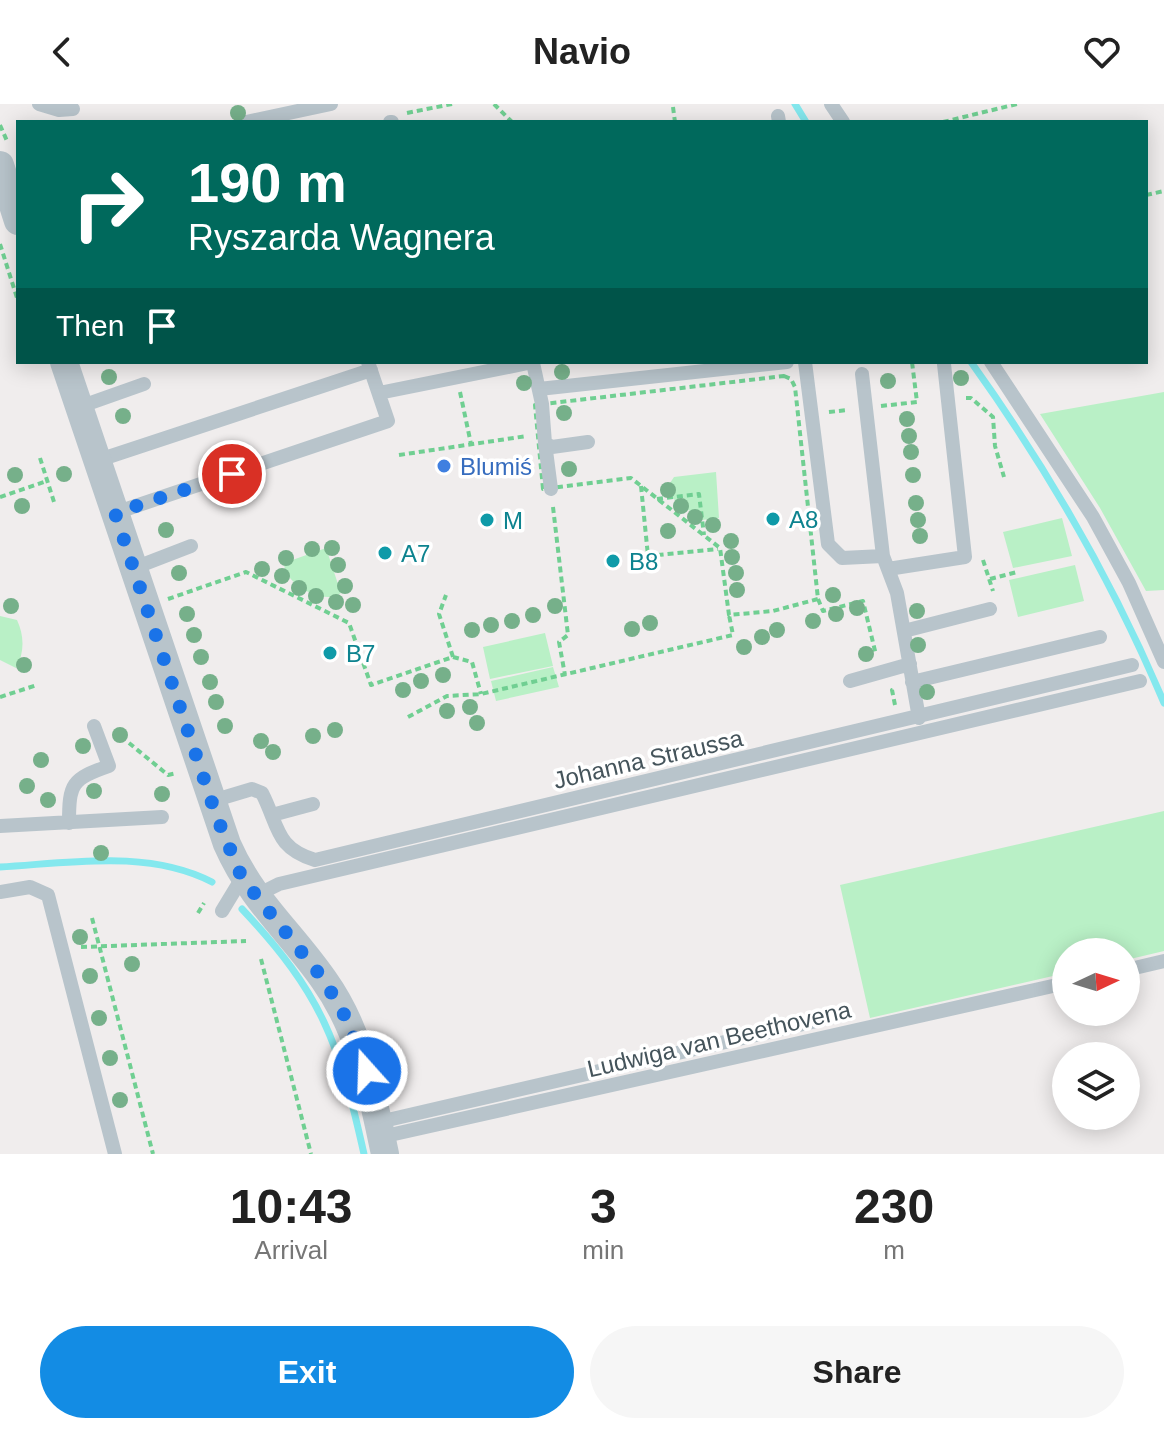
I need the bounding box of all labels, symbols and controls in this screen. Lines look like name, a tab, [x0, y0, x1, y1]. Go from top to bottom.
icon: back	[40, 30, 84, 74]
icon: heart	[1080, 30, 1124, 74]
text: Navio	[533, 31, 631, 72]
text: 190 m	[188, 151, 347, 214]
icon: right	[56, 152, 160, 256]
text: Ryszarda Wagnera	[188, 217, 495, 258]
icon: arrive	[140, 304, 184, 348]
text: Then	[56, 309, 124, 342]
pin	[198, 440, 266, 508]
icon: arrive	[210, 452, 254, 496]
place label: Blumiś	[460, 453, 532, 480]
marker: Blumiś	[435, 457, 453, 475]
place label: A8	[789, 506, 818, 533]
place label: M	[503, 507, 523, 534]
marker: A8	[764, 510, 782, 528]
marker: M	[478, 511, 496, 529]
place label: A7	[401, 540, 430, 567]
marker: A7	[376, 544, 394, 562]
place label: B8	[629, 548, 658, 575]
marker: B8	[604, 552, 622, 570]
place label: B7	[346, 640, 375, 667]
marker: B7	[321, 644, 339, 662]
street label: Johanna Straussa	[551, 724, 746, 794]
north arrow	[1052, 938, 1140, 1026]
map controls	[1052, 938, 1140, 1130]
street label: Ludwiga van Beethovena	[585, 995, 854, 1082]
position arrow	[325, 1029, 409, 1113]
button: layers	[1052, 1042, 1140, 1130]
text: 10:43	[230, 1180, 353, 1233]
text: 3	[590, 1180, 617, 1233]
text: 230	[854, 1180, 934, 1233]
text: Arrival	[254, 1235, 328, 1265]
text: min	[582, 1235, 624, 1265]
text: m	[883, 1235, 905, 1265]
button: Exit	[40, 1326, 574, 1418]
button: Share	[590, 1326, 1124, 1418]

